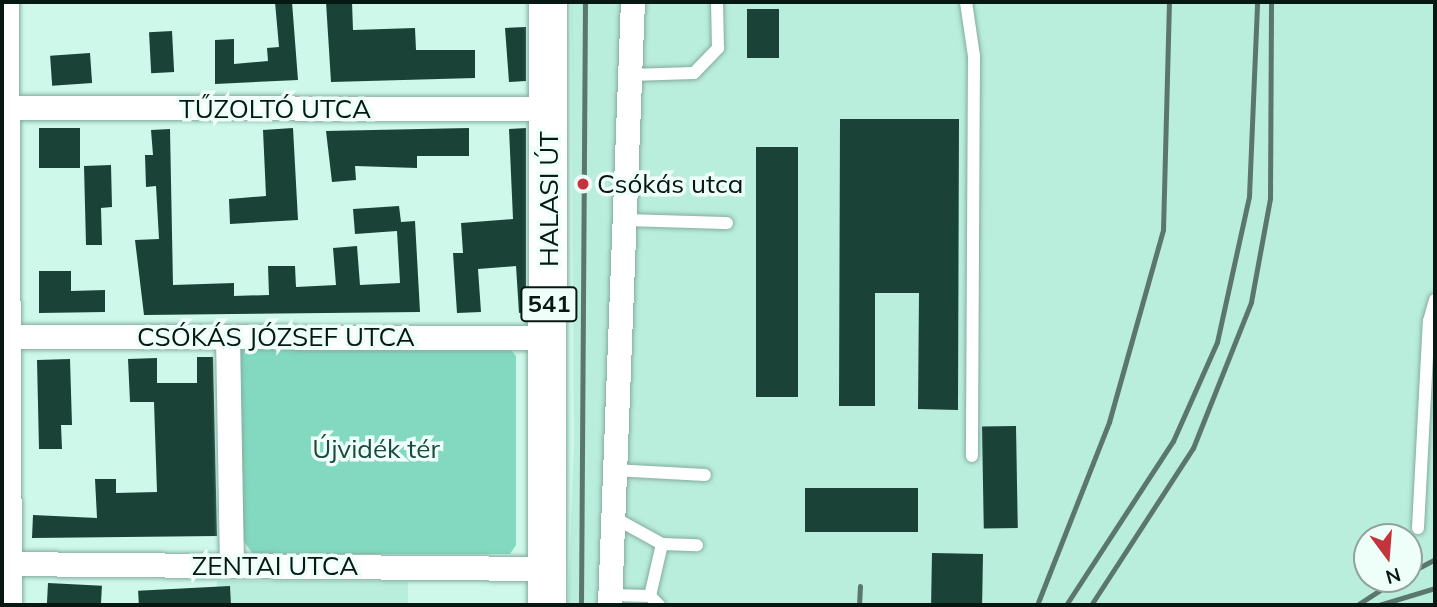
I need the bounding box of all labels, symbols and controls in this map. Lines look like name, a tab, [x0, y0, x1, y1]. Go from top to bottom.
street label: TŰZOLTÓ UTCA	[179, 93, 371, 125]
street label: HALASI ÚT	[533, 131, 565, 267]
place label: Csókás utca	[597, 168, 743, 200]
marker: Csókás utca	[575, 176, 591, 192]
road number: 541	[519, 284, 579, 324]
street label: CSÓKÁS JÓZSEF UTCA	[137, 321, 415, 353]
park label: Újvidék tér	[312, 433, 440, 465]
north arrow	[1353, 523, 1423, 593]
street label: ZENTAI UTCA	[192, 550, 358, 582]
text: N	[1383, 563, 1403, 590]

